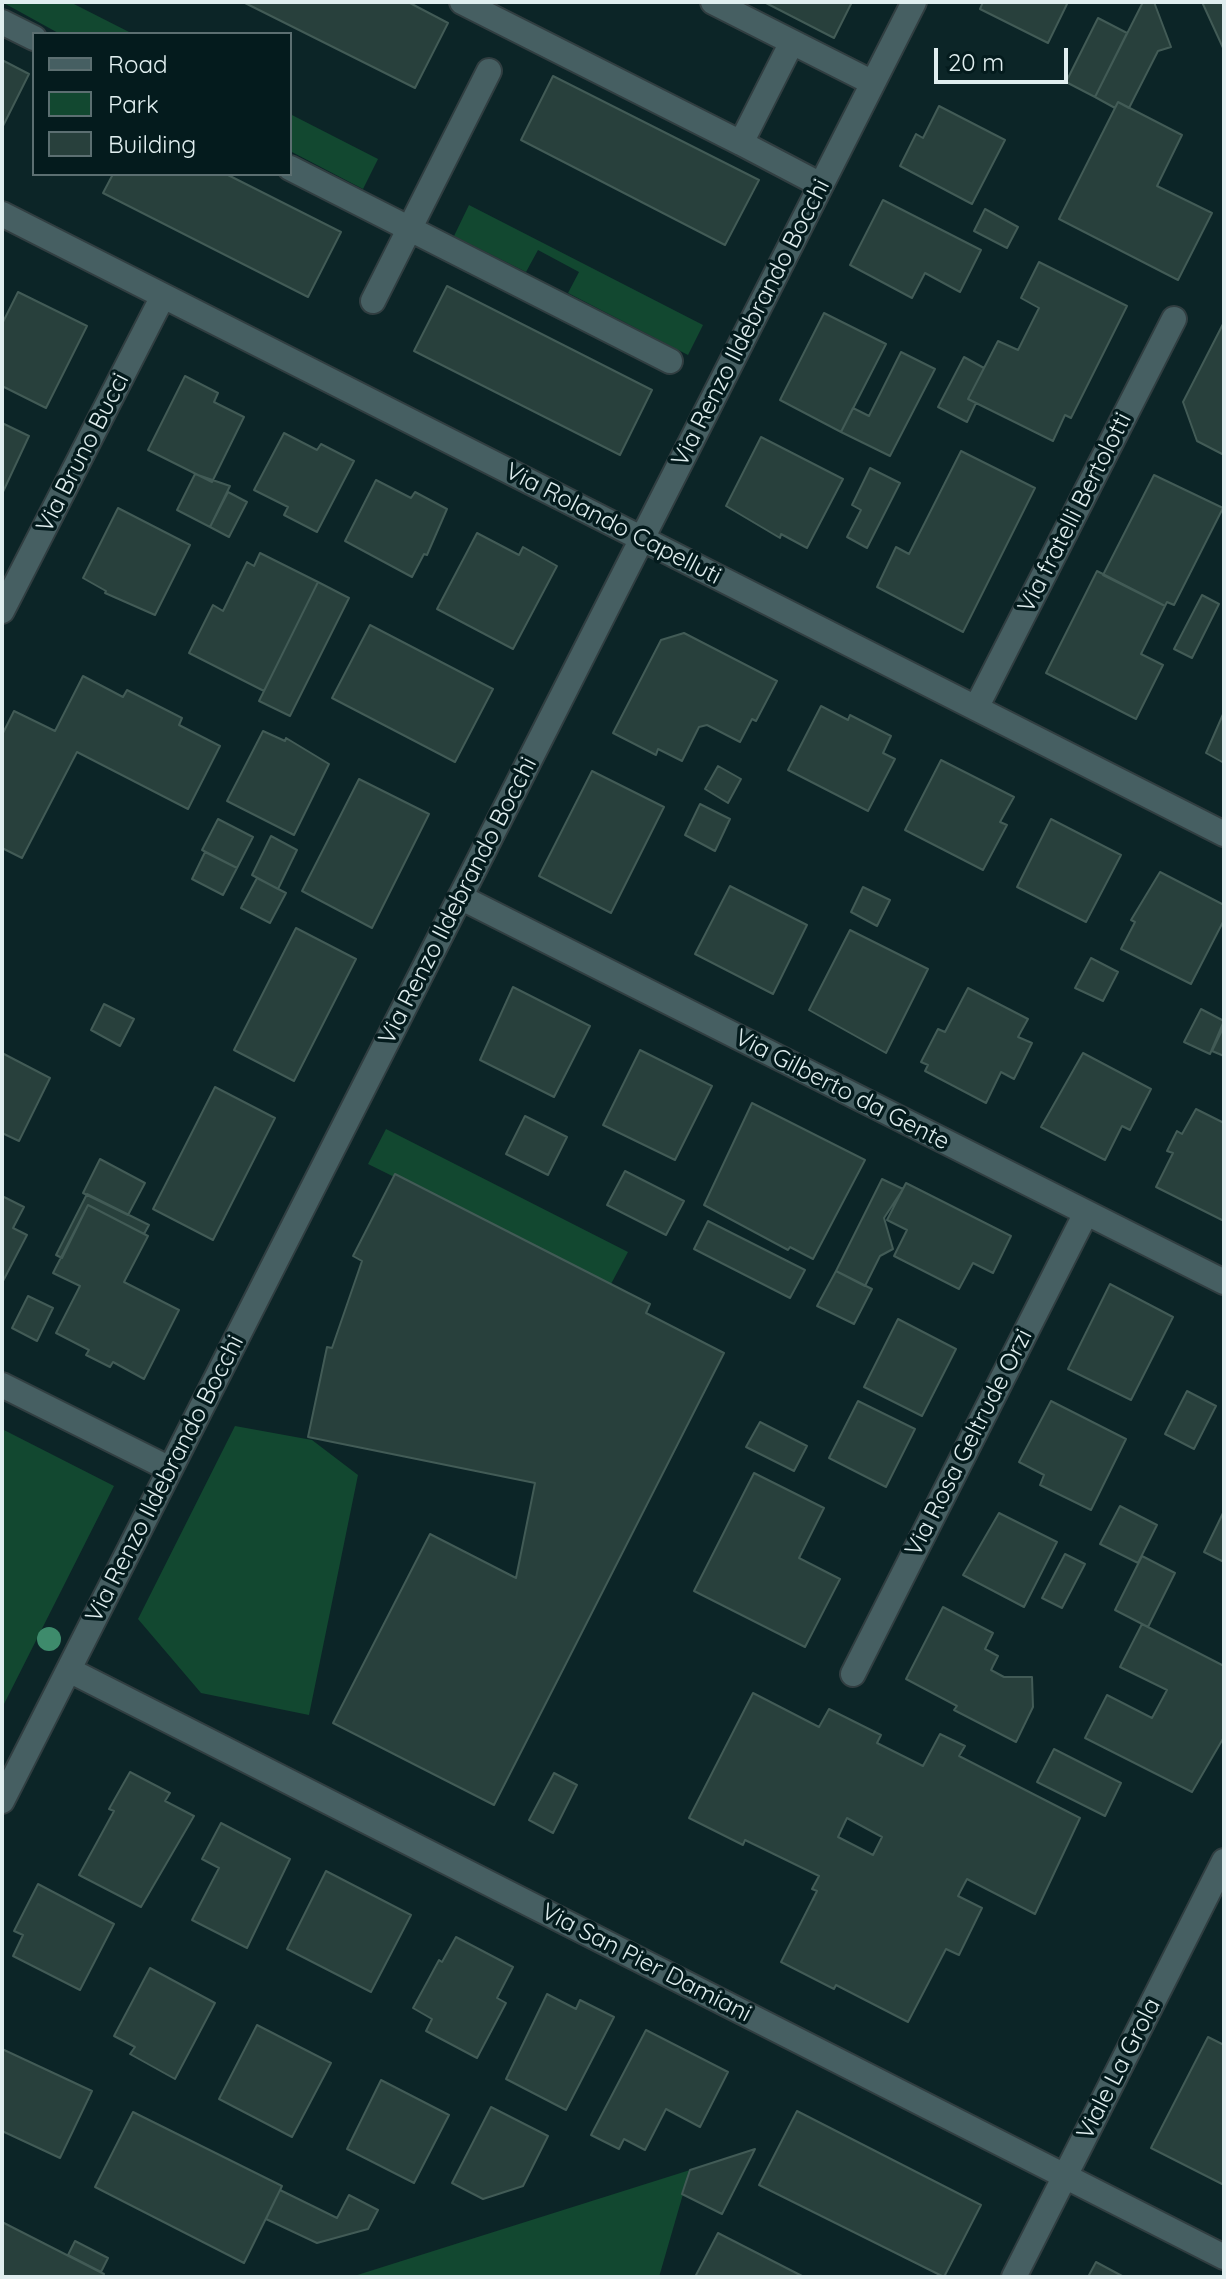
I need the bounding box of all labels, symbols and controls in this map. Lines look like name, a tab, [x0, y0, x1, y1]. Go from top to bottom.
legend	[32, 32, 292, 176]
scale bar	[938, 32, 1072, 82]
text: 20 m	[948, 47, 1004, 77]
text: Road	[108, 49, 168, 79]
text: Park	[108, 89, 159, 119]
text: Building	[108, 129, 196, 159]
street label: Via Renzo Ildebrando Bocchi	[666, 175, 836, 471]
street label: Via Bruno Bucci	[30, 369, 136, 537]
street label: Via fratelli Bertolotti	[1012, 408, 1138, 618]
street label: Via Rolando Capelluti	[500, 457, 726, 591]
street label: Via Renzo Ildebrando Bocchi	[373, 753, 543, 1049]
street label: Via Gilberto da Gente	[730, 1023, 954, 1157]
street label: Via Rosa Geltrude Orzi	[899, 1325, 1039, 1561]
street label: Via Renzo Ildebrando Bocchi	[80, 1331, 250, 1627]
street label: Via San Pier Damiani	[536, 1898, 756, 2028]
street label: Viale La Grola	[1071, 1993, 1167, 2145]

